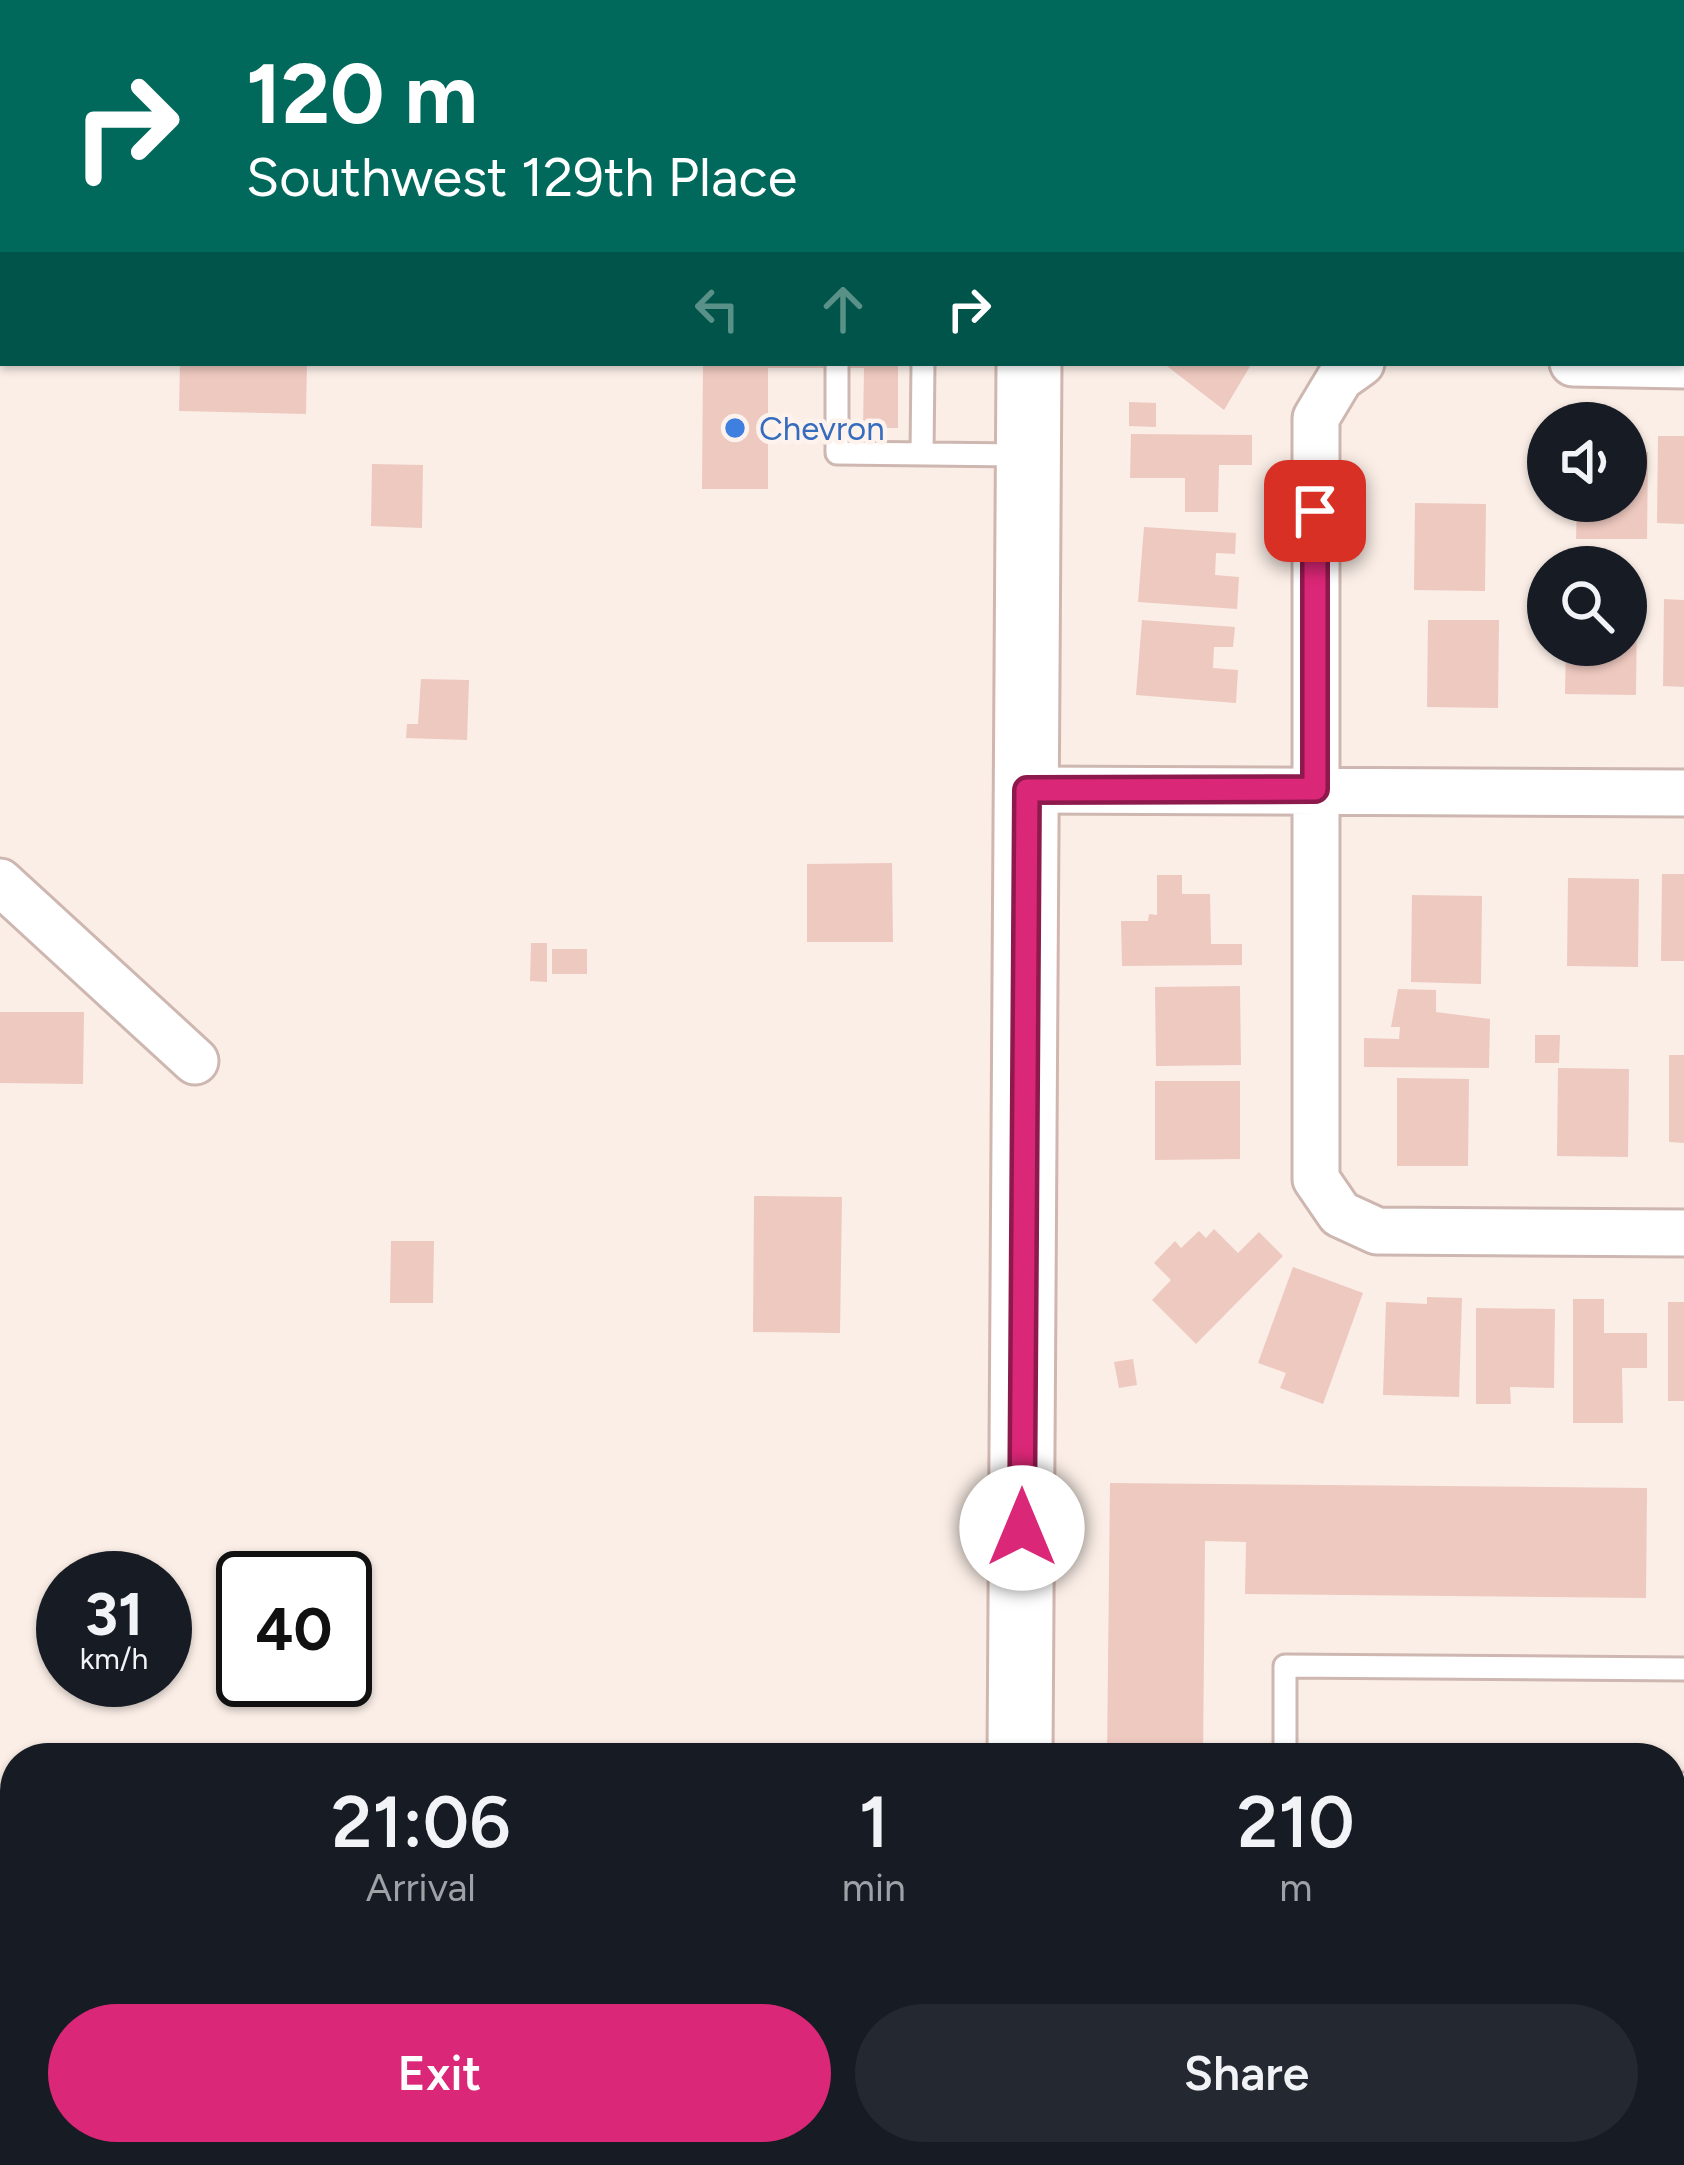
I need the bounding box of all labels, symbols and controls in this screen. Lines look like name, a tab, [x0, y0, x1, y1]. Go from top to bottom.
text: 120 m	[246, 43, 478, 144]
icon: right	[48, 48, 204, 204]
text: Southwest 129th Place	[246, 145, 797, 210]
icon: left	[684, 276, 750, 342]
icon: ahead	[810, 276, 876, 342]
icon: right	[936, 276, 1002, 342]
map controls	[1527, 402, 1647, 666]
button: sound	[1527, 402, 1647, 522]
place label: Chevron	[759, 409, 885, 448]
marker: Chevron	[722, 415, 748, 441]
pin	[1264, 460, 1366, 562]
icon: arrive	[1282, 478, 1348, 544]
button: search	[1527, 546, 1647, 666]
position arrow	[959, 1465, 1085, 1591]
speed limit sign: 40	[216, 1551, 372, 1707]
text: 31	[85, 1578, 143, 1650]
text: km/h	[80, 1640, 148, 1677]
text: 21:06	[331, 1779, 511, 1865]
text: 1	[859, 1779, 889, 1865]
text: 210	[1237, 1779, 1355, 1865]
text: Arrival	[366, 1864, 476, 1911]
text: min	[842, 1864, 906, 1911]
text: m	[1279, 1864, 1312, 1911]
button: Exit	[48, 2004, 831, 2142]
button: Share	[855, 2004, 1638, 2142]

